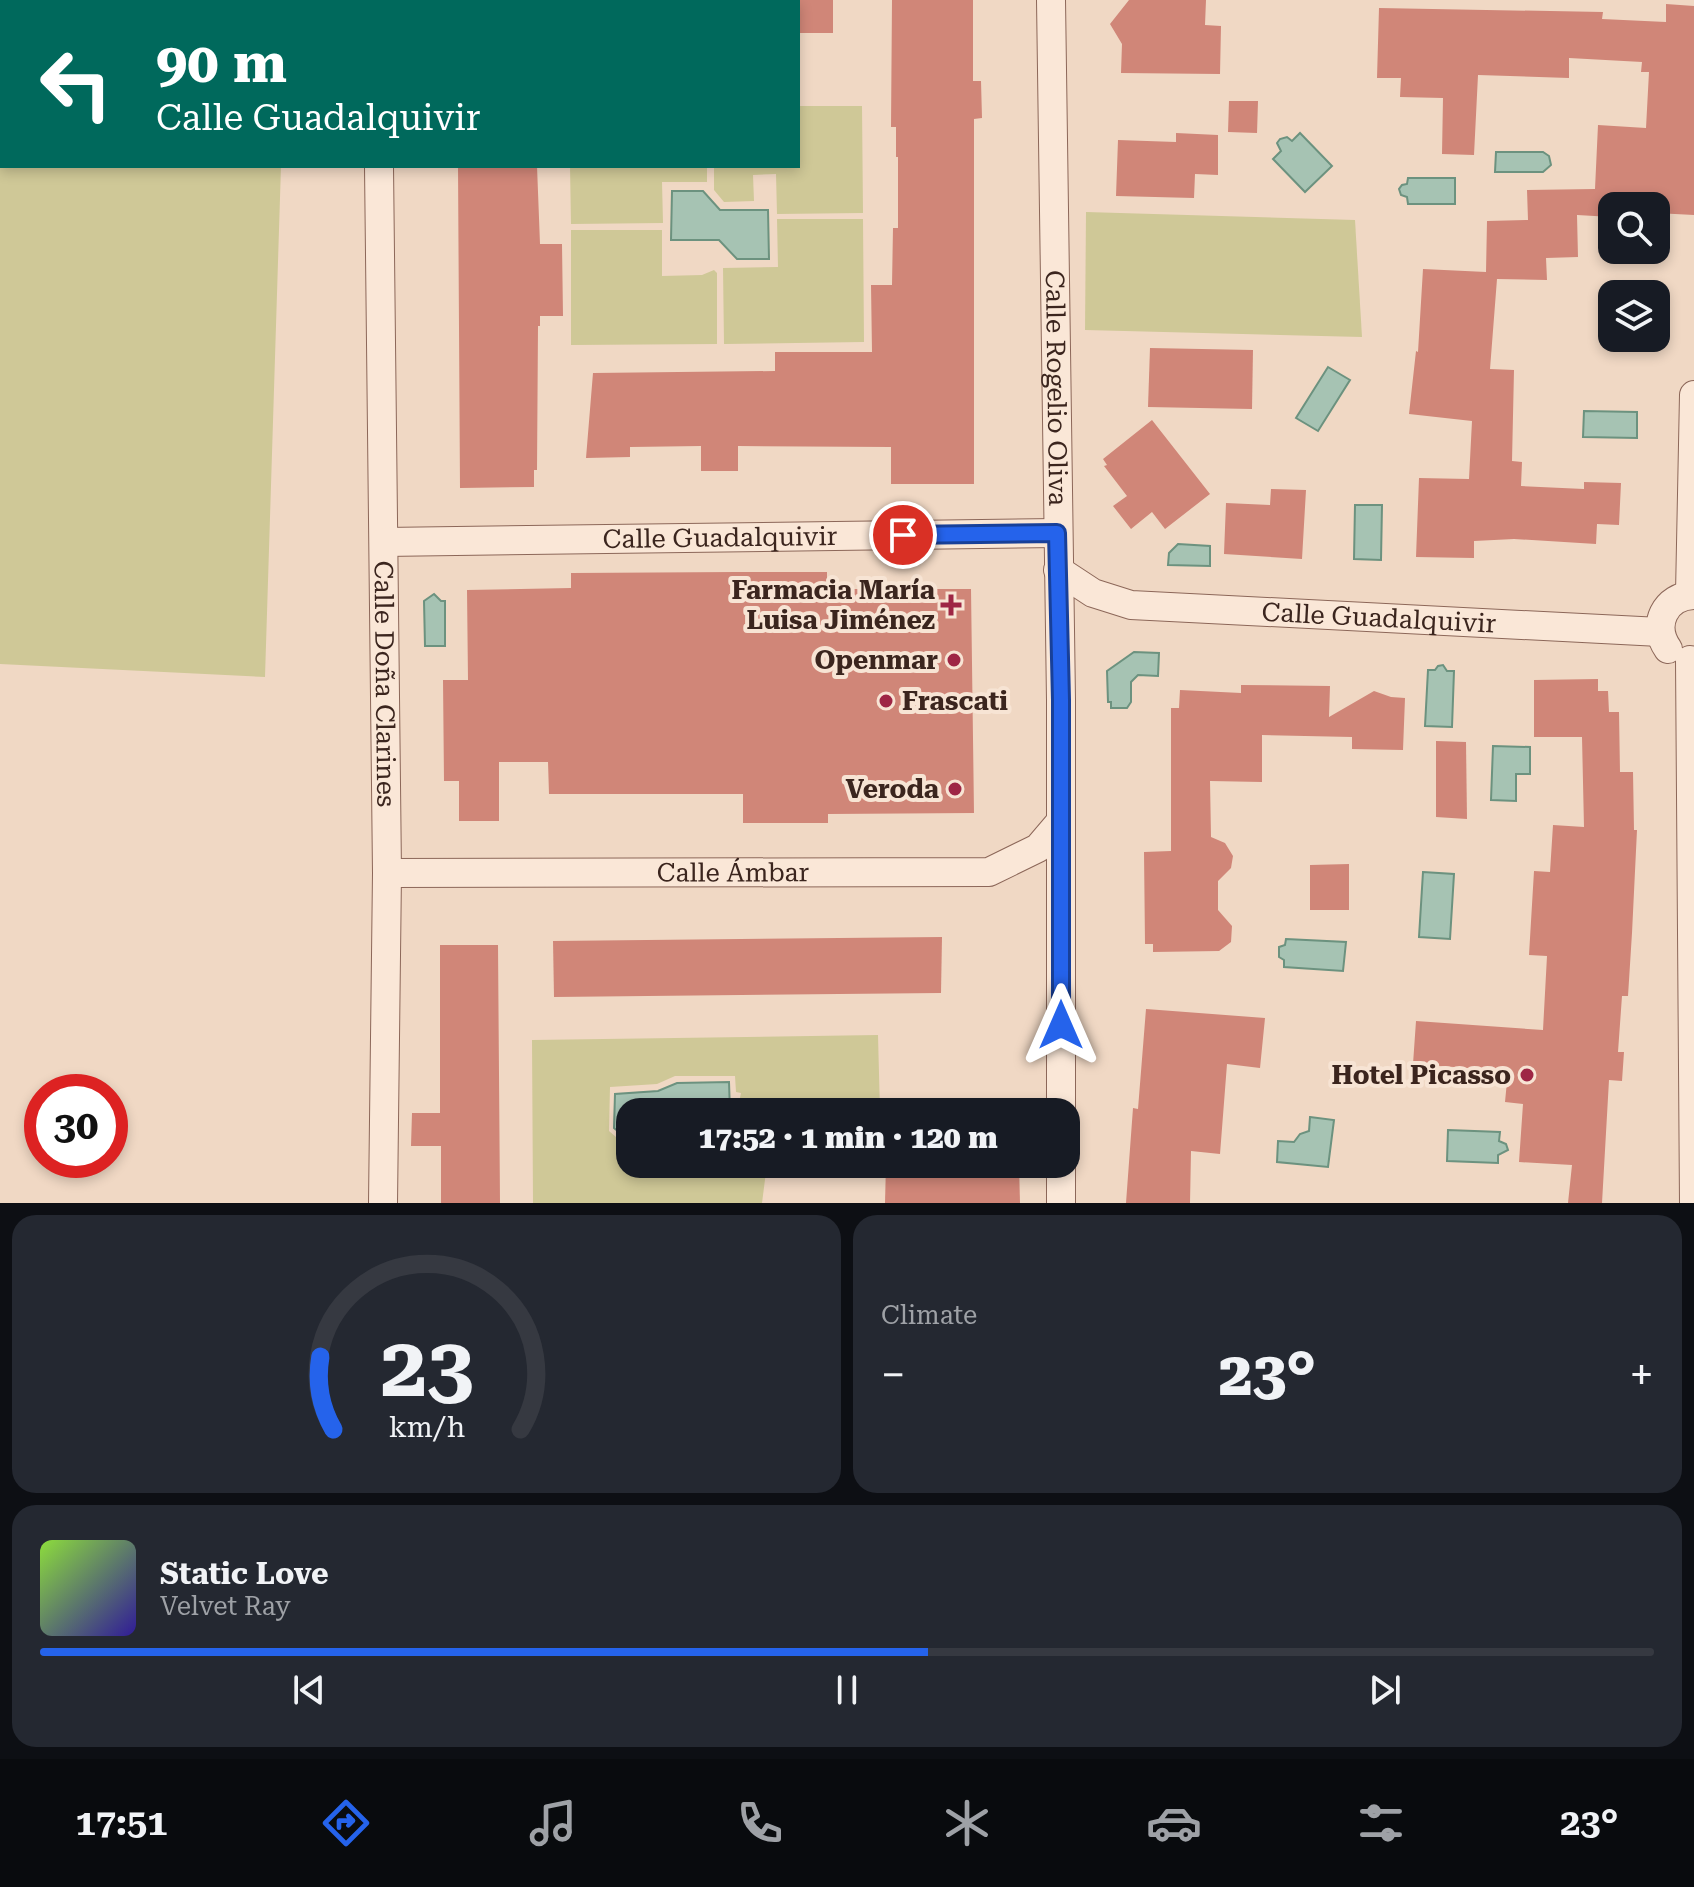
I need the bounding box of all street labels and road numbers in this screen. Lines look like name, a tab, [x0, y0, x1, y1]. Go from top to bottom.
street label: Calle Rogelio Oliva	[1040, 270, 1073, 506]
street label: Calle Guadalquivir	[602, 521, 838, 554]
street label: Calle Doña Clarines	[368, 561, 401, 807]
street label: Calle Guadalquivir	[1261, 597, 1497, 639]
street label: Calle Ámbar	[657, 856, 810, 888]

